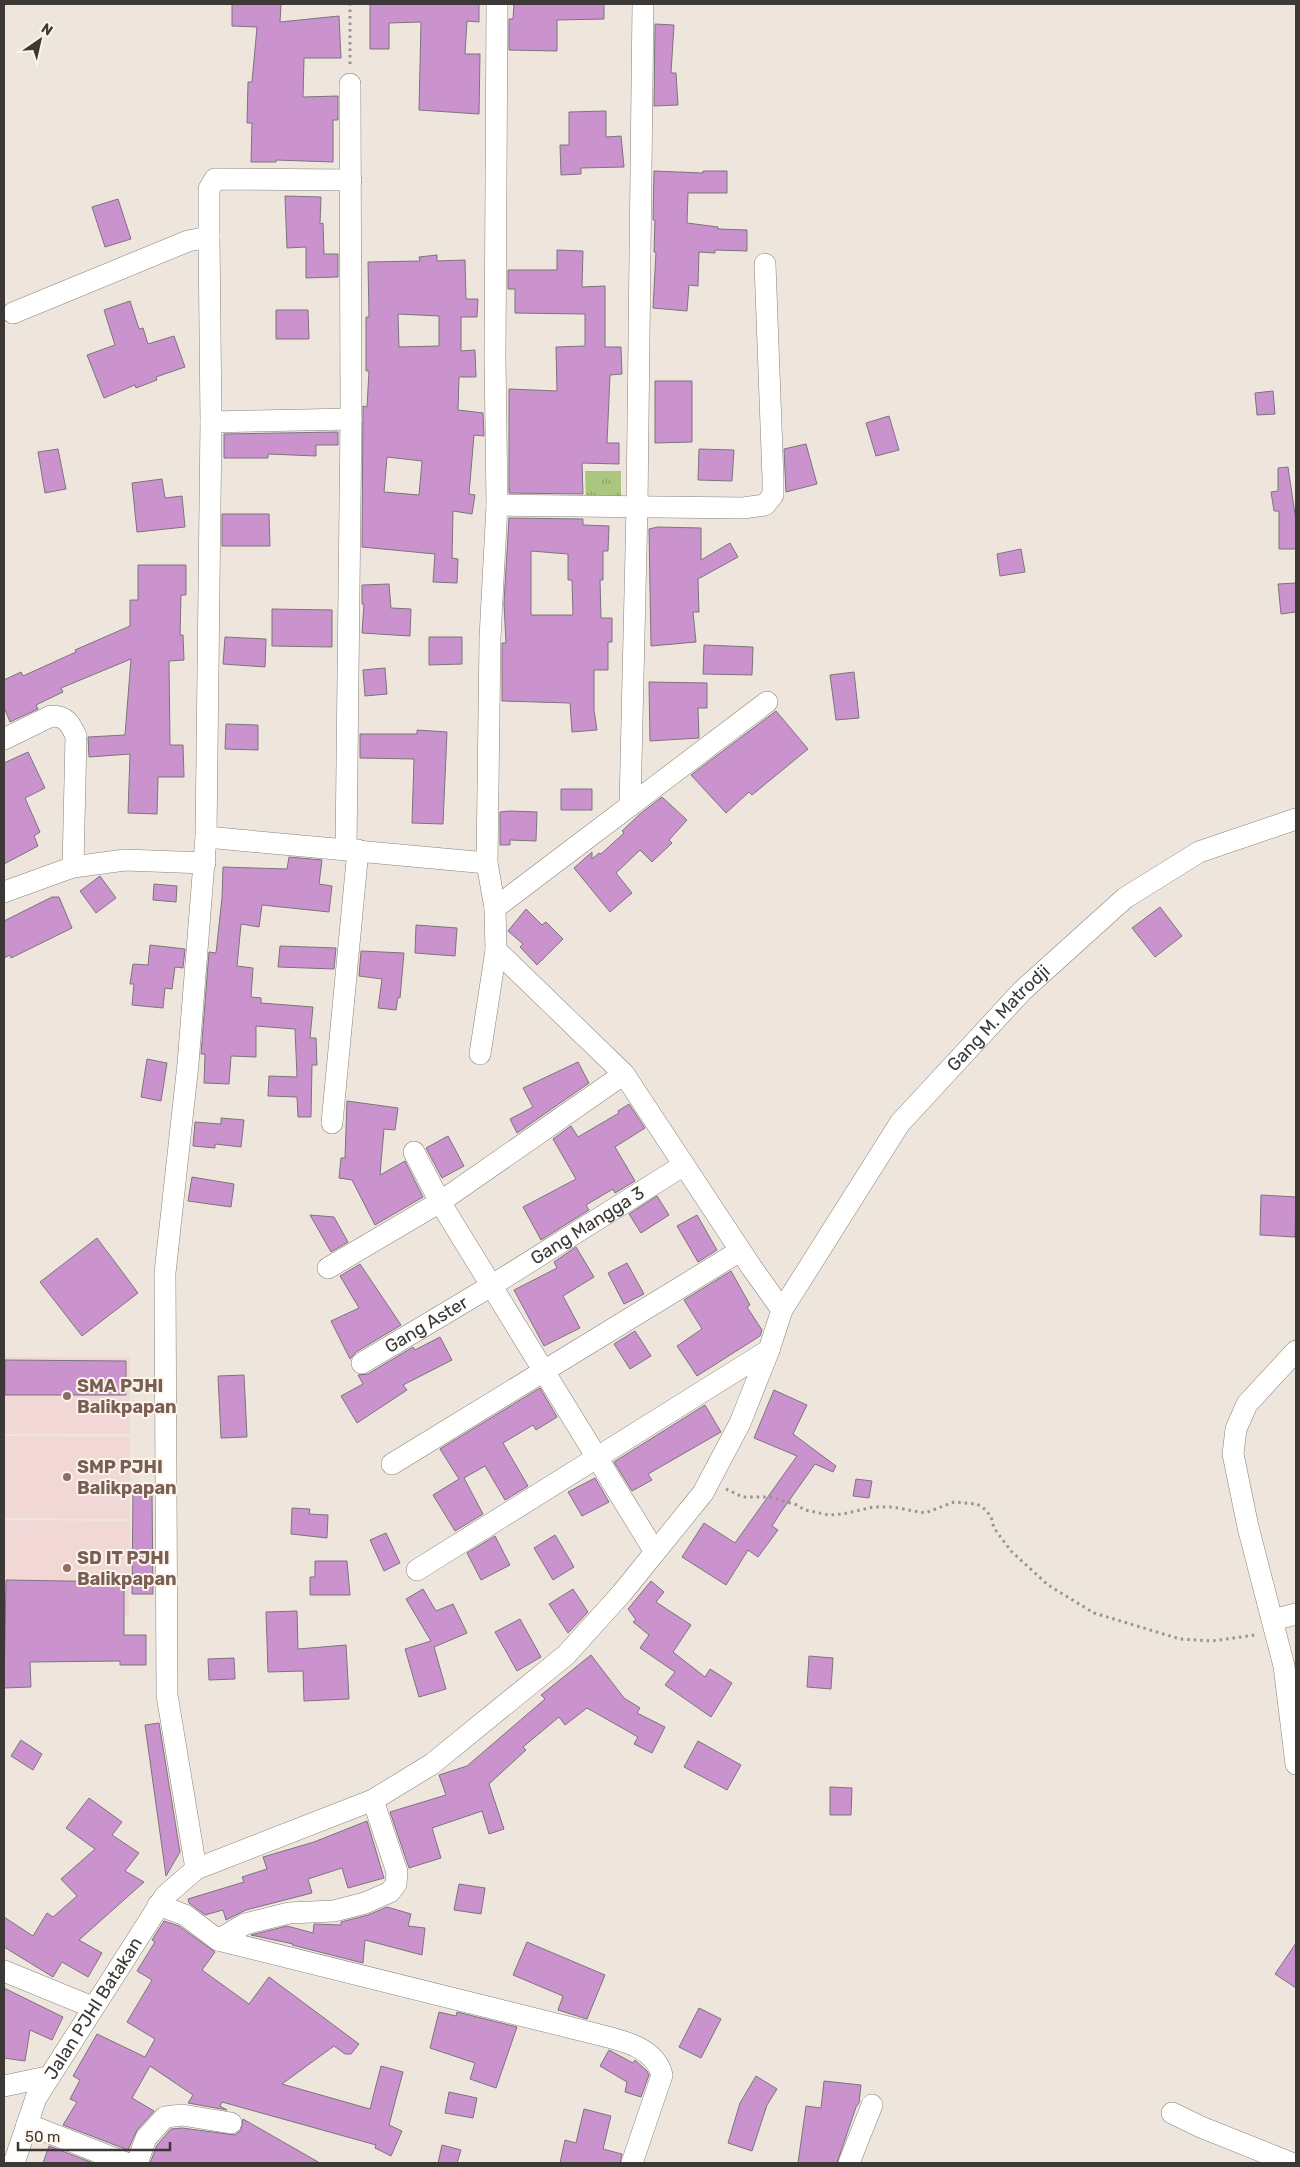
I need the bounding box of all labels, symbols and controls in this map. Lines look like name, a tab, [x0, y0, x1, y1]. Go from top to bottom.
north arrow	[15, 15, 65, 65]
text: N	[38, 20, 56, 40]
street label: Gang M. Matrodji	[942, 960, 1054, 1076]
street label: Gang Mangga 3	[526, 1182, 648, 1269]
street label: Gang Aster	[381, 1291, 472, 1358]
place label: SMA PJHI Balikpapan	[77, 1375, 177, 1418]
marker: SMA PJHI Balikpapan	[61, 1390, 73, 1402]
place label: SMP PJHI Balikpapan	[77, 1456, 177, 1499]
marker: SMP PJHI Balikpapan	[61, 1471, 73, 1483]
place label: SD IT PJHI Balikpapan	[77, 1547, 177, 1590]
marker: SD IT PJHI Balikpapan	[61, 1562, 73, 1574]
street label: Jalan PJHI Batakan	[40, 1933, 147, 2084]
scale bar	[18, 2120, 170, 2152]
text: 50 m	[25, 2128, 60, 2146]

